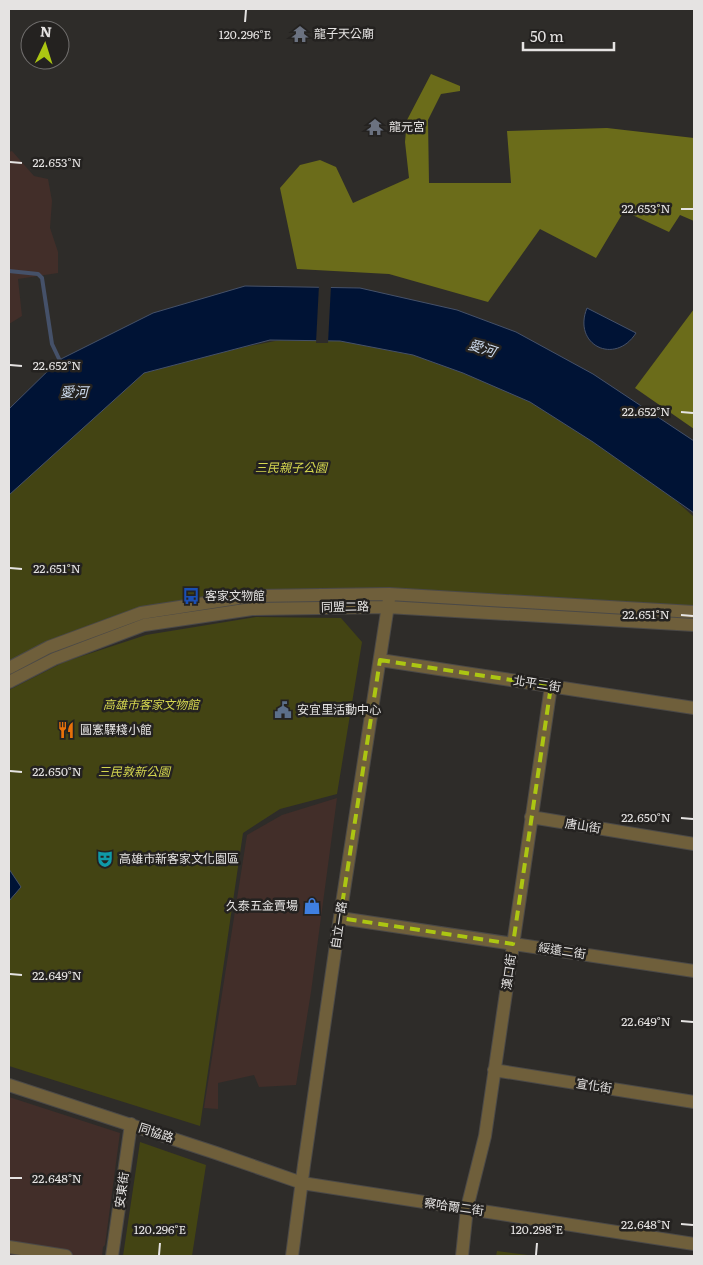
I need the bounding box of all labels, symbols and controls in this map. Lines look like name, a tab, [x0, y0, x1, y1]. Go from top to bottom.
north arrow	[20, 20, 70, 70]
scale bar	[523, 20, 614, 52]
text: N	[39, 21, 53, 41]
temple icon: 龍子天公廟	[290, 24, 310, 44]
place label: 龍子天公廟	[314, 24, 374, 42]
text: 50 m	[530, 24, 564, 47]
text: 120.296°E	[219, 25, 272, 43]
temple icon: 龍元宮	[365, 117, 385, 137]
place label: 龍元宮	[389, 117, 425, 135]
text: 22.653°N	[32, 153, 82, 171]
text: 22.653°N	[621, 199, 671, 217]
water label: 愛河	[466, 333, 502, 362]
text: 22.652°N	[33, 356, 81, 374]
water label: 愛河	[60, 381, 91, 401]
text: 22.652°N	[622, 402, 670, 420]
park label: 三民親子公園	[255, 458, 329, 476]
text: 22.651°N	[33, 559, 81, 577]
bus stop icon: 客家文物館	[181, 586, 201, 606]
place label: 客家文物館	[205, 586, 265, 604]
street label: 同盟二路	[321, 597, 369, 615]
text: 22.651°N	[622, 605, 670, 623]
street label: 北平二街	[512, 670, 562, 696]
park label: 高雄市客家文物館	[103, 695, 201, 713]
public building icon: 安宜里活動中心	[273, 700, 293, 720]
place label: 安宜里活動中心	[297, 700, 381, 718]
restaurant icon: 圓愙驛棧小館	[56, 720, 76, 740]
place label: 圓愙驛棧小館	[80, 720, 152, 738]
text: 22.650°N	[32, 762, 82, 780]
park label: 三民敦新公園	[98, 762, 172, 780]
text: 22.650°N	[621, 808, 671, 826]
street label: 唐山街	[564, 813, 602, 837]
theatre icon: 高雄市新客家文化園區	[95, 849, 115, 869]
place label: 高雄市新客家文化園區	[119, 849, 239, 867]
place label: 久泰五金賣場	[226, 896, 298, 914]
shop icon: 久泰五金賣場	[302, 896, 322, 916]
street label: 自立一路	[326, 900, 350, 950]
street label: 綏遠二街	[537, 937, 587, 963]
street label: 漢口街	[497, 953, 519, 991]
text: 22.649°N	[32, 966, 82, 984]
text: 22.649°N	[621, 1012, 671, 1030]
street label: 宣化街	[575, 1073, 613, 1097]
street label: 同協路	[136, 1118, 176, 1146]
text: 22.648°N	[32, 1169, 82, 1187]
street label: 安東街	[110, 1171, 132, 1209]
street label: 察哈爾二街	[423, 1193, 485, 1219]
text: 22.648°N	[621, 1215, 671, 1233]
text: 120.296°E	[134, 1220, 187, 1238]
text: 120.298°E	[511, 1220, 564, 1238]

